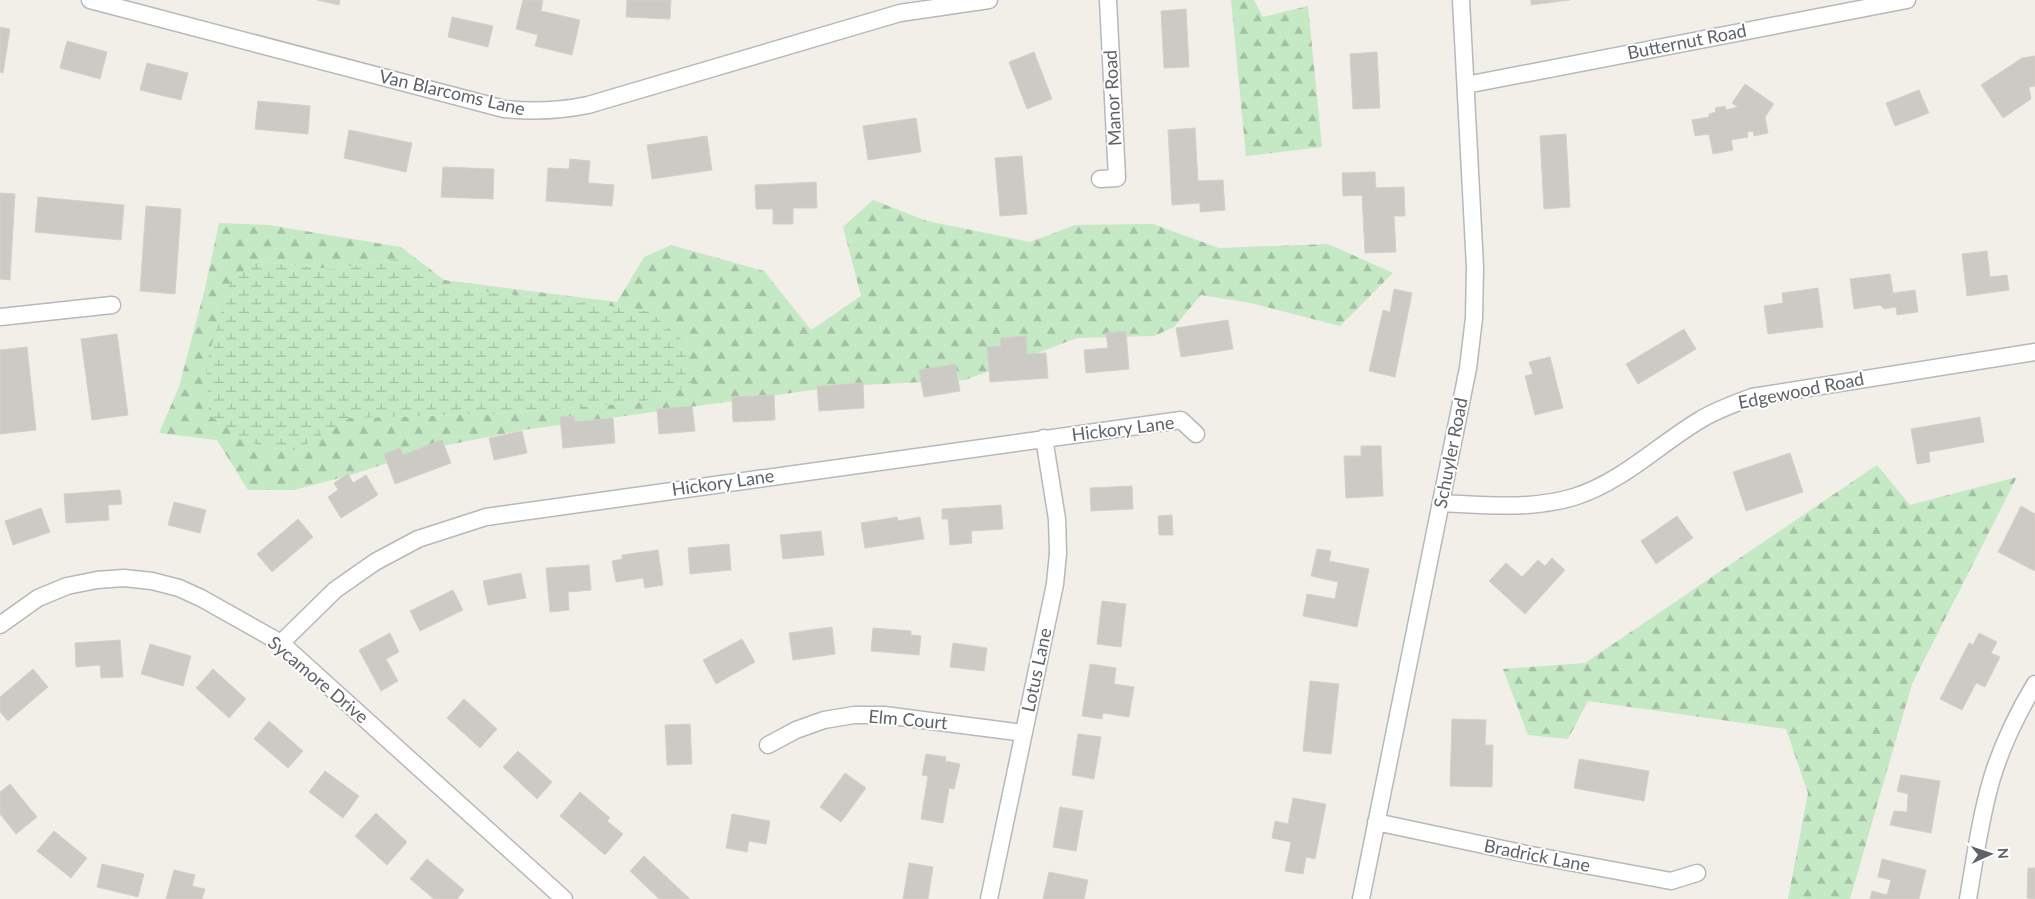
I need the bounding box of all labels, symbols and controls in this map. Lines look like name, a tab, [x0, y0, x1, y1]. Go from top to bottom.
street label: Butternut Road	[1625, 19, 1748, 63]
street label: Manor Road	[1098, 49, 1126, 147]
street label: Van Blarcoms Lane	[377, 65, 527, 119]
street label: Edgewood Road	[1736, 367, 1866, 413]
street label: Schuyler Road	[1429, 396, 1472, 510]
street label: Hickory Lane	[1070, 411, 1175, 445]
street label: Hickory Lane	[670, 464, 775, 500]
street label: Lotus Lane	[1016, 626, 1056, 714]
street label: Sycamore Drive	[264, 631, 373, 728]
street label: Elm Court	[868, 705, 949, 733]
north arrow	[1965, 829, 2015, 879]
street label: Bradrick Lane	[1482, 834, 1592, 876]
text: N	[1995, 847, 2012, 859]

